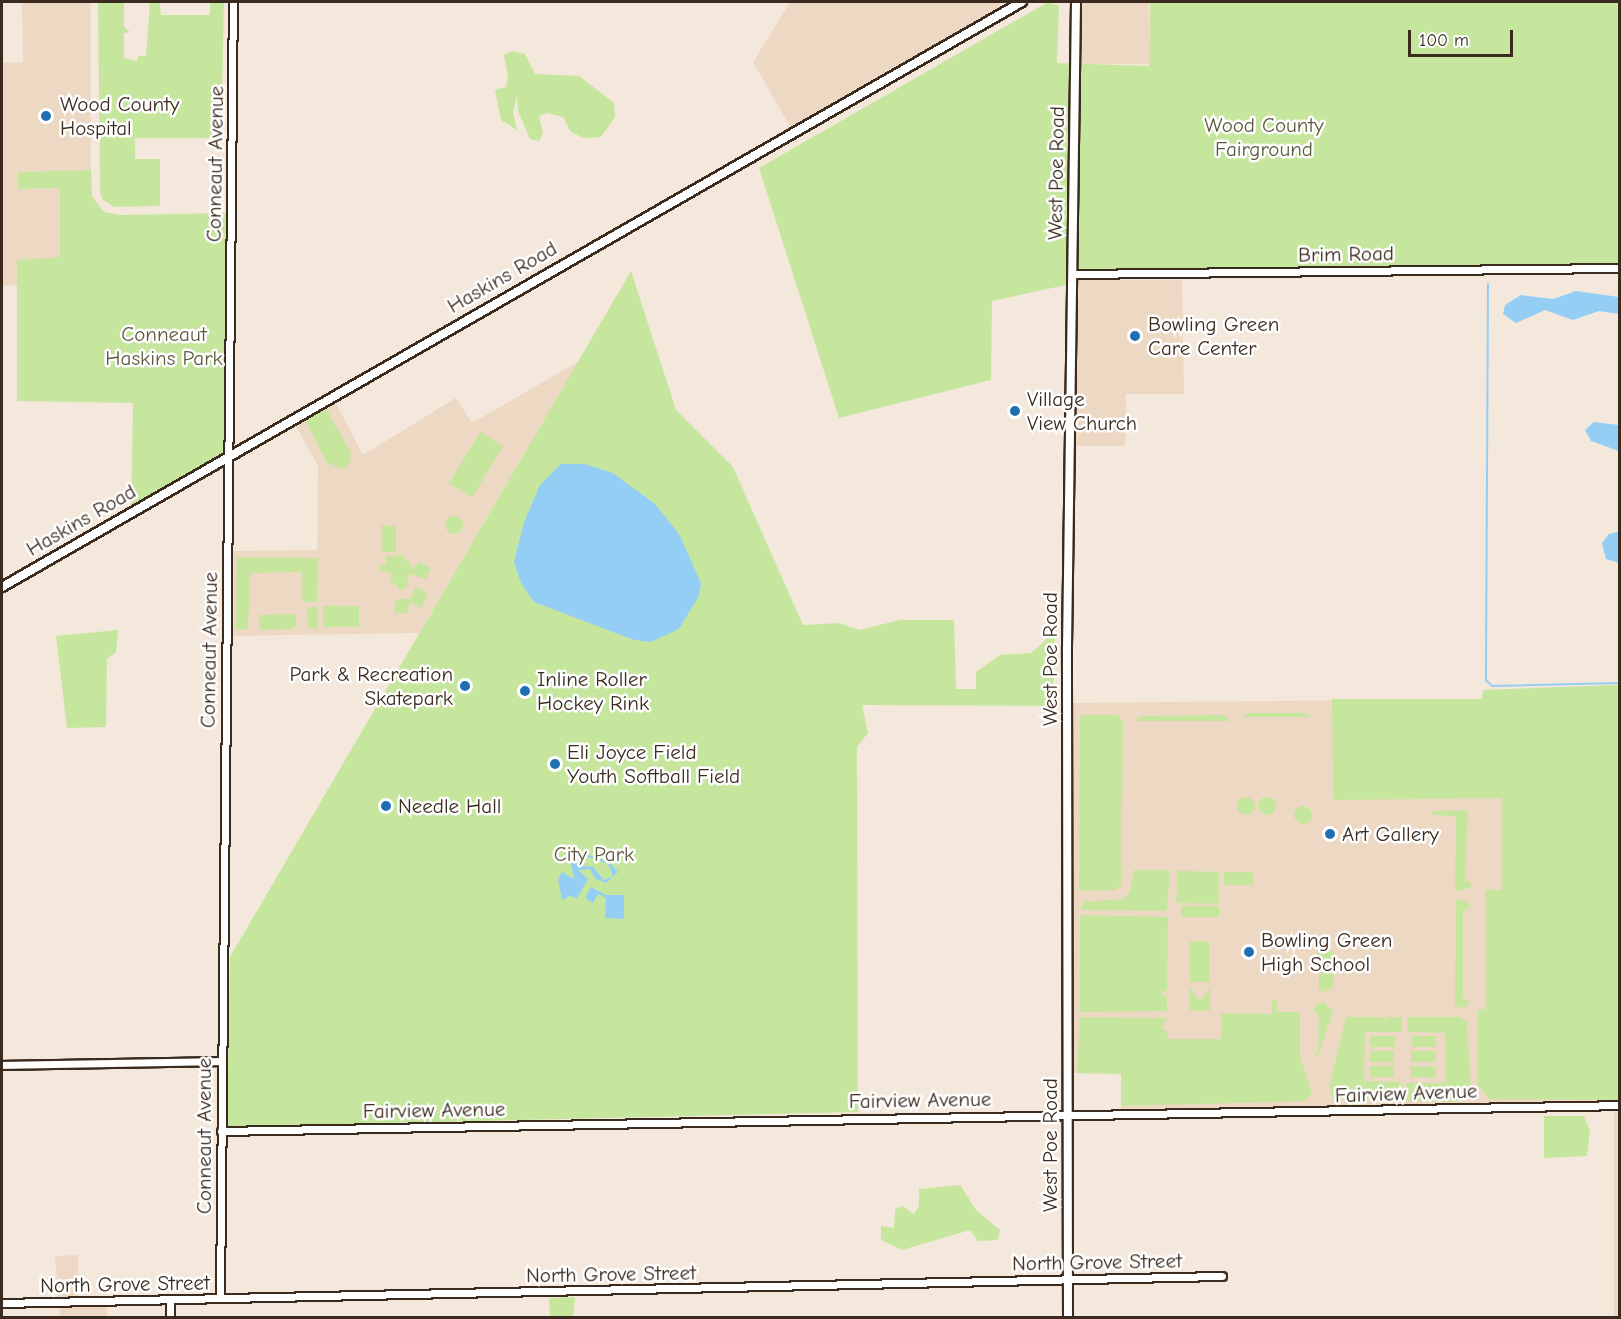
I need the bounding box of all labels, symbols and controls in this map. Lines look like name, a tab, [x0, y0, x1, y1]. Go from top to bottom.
scale bar	[1411, 18, 1516, 56]
text: 100 m	[1419, 30, 1469, 51]
street label: Conneaut Avenue	[201, 86, 229, 242]
place label: Wood County Hospital	[60, 91, 179, 141]
street label: West Poe Road	[1042, 106, 1070, 240]
marker: Wood County Hospital	[37, 107, 55, 125]
park label: Wood County Fairground	[1204, 112, 1324, 162]
street label: Haskins Road	[443, 235, 561, 319]
street label: Brim Road	[1298, 241, 1394, 267]
place label: Bowling Green Care Center	[1148, 311, 1279, 361]
park label: Conneaut Haskins Park	[105, 321, 223, 371]
marker: Bowling Green Care Center	[1126, 327, 1144, 345]
place label: Village View Church	[1027, 386, 1137, 436]
marker: Village View Church	[1008, 404, 1022, 418]
street label: Haskins Road	[22, 478, 140, 562]
street label: Conneaut Avenue	[195, 572, 223, 728]
street label: West Poe Road	[1037, 592, 1063, 726]
place label: Park & Recreation Skatepark	[290, 661, 453, 711]
place label: Inline Roller Hockey Rink	[537, 666, 649, 716]
marker: Park & Recreation Skatepark	[458, 679, 472, 693]
marker: Inline Roller Hockey Rink	[518, 684, 532, 698]
place label: Eli Joyce Field Youth Softball Field	[567, 739, 740, 789]
marker: Eli Joyce Field Youth Softball Field	[548, 757, 562, 771]
place label: Needle Hall	[398, 793, 501, 819]
marker: Needle Hall	[379, 799, 393, 813]
place label: Art Gallery	[1342, 821, 1439, 847]
marker: Art Gallery	[1323, 827, 1337, 841]
park label: City Park	[554, 841, 634, 867]
place label: Bowling Green High School	[1261, 927, 1392, 977]
marker: Bowling Green High School	[1242, 945, 1256, 959]
street label: Conneaut Avenue	[191, 1058, 217, 1214]
street label: West Poe Road	[1037, 1078, 1063, 1212]
street label: Fairview Avenue	[1334, 1078, 1478, 1108]
street label: Fairview Avenue	[849, 1086, 991, 1114]
street label: Fairview Avenue	[363, 1096, 505, 1124]
street label: North Grove Street	[1012, 1248, 1182, 1276]
street label: North Grove Street	[526, 1260, 696, 1288]
street label: North Grove Street	[40, 1270, 210, 1298]

